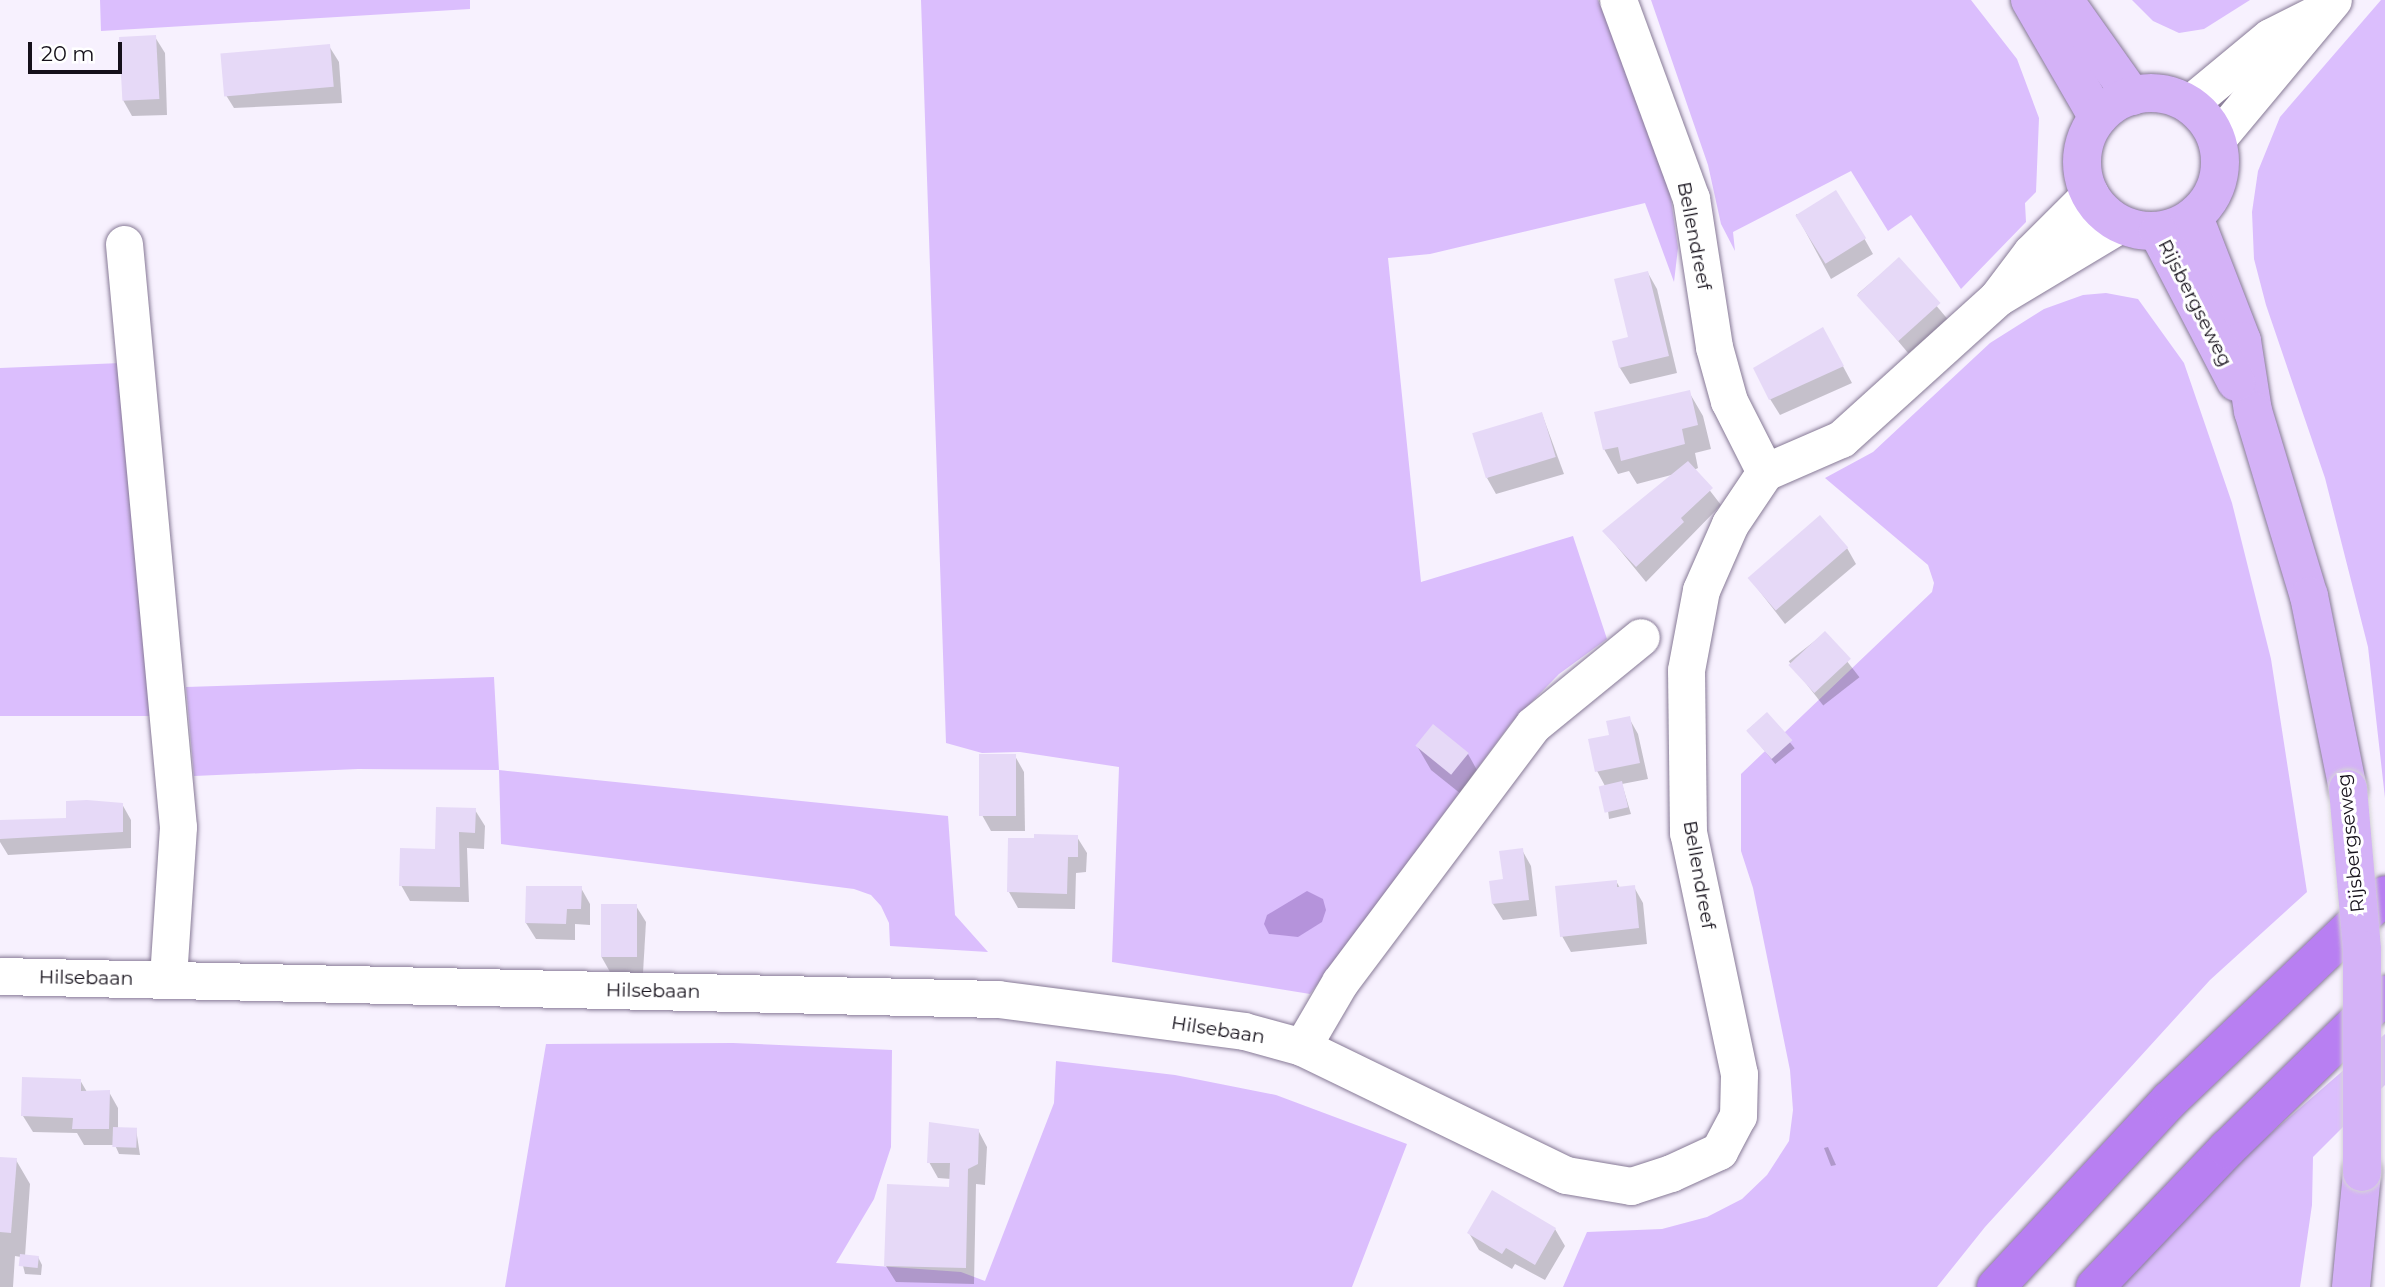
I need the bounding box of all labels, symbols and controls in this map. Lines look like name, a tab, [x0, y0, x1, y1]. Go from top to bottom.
scale bar	[32, 28, 126, 72]
text: 20 m	[41, 41, 95, 66]
street label: Bellendreef	[1672, 180, 1716, 292]
street label: Rijsbergseweg	[2153, 236, 2237, 370]
street label: Rijsbergseweg	[2332, 772, 2370, 914]
street label: Bellendreef	[1678, 819, 1720, 931]
street label: Hilsebaan	[39, 966, 133, 990]
street label: Hilsebaan	[606, 979, 700, 1003]
street label: Hilsebaan	[1170, 1011, 1266, 1049]

